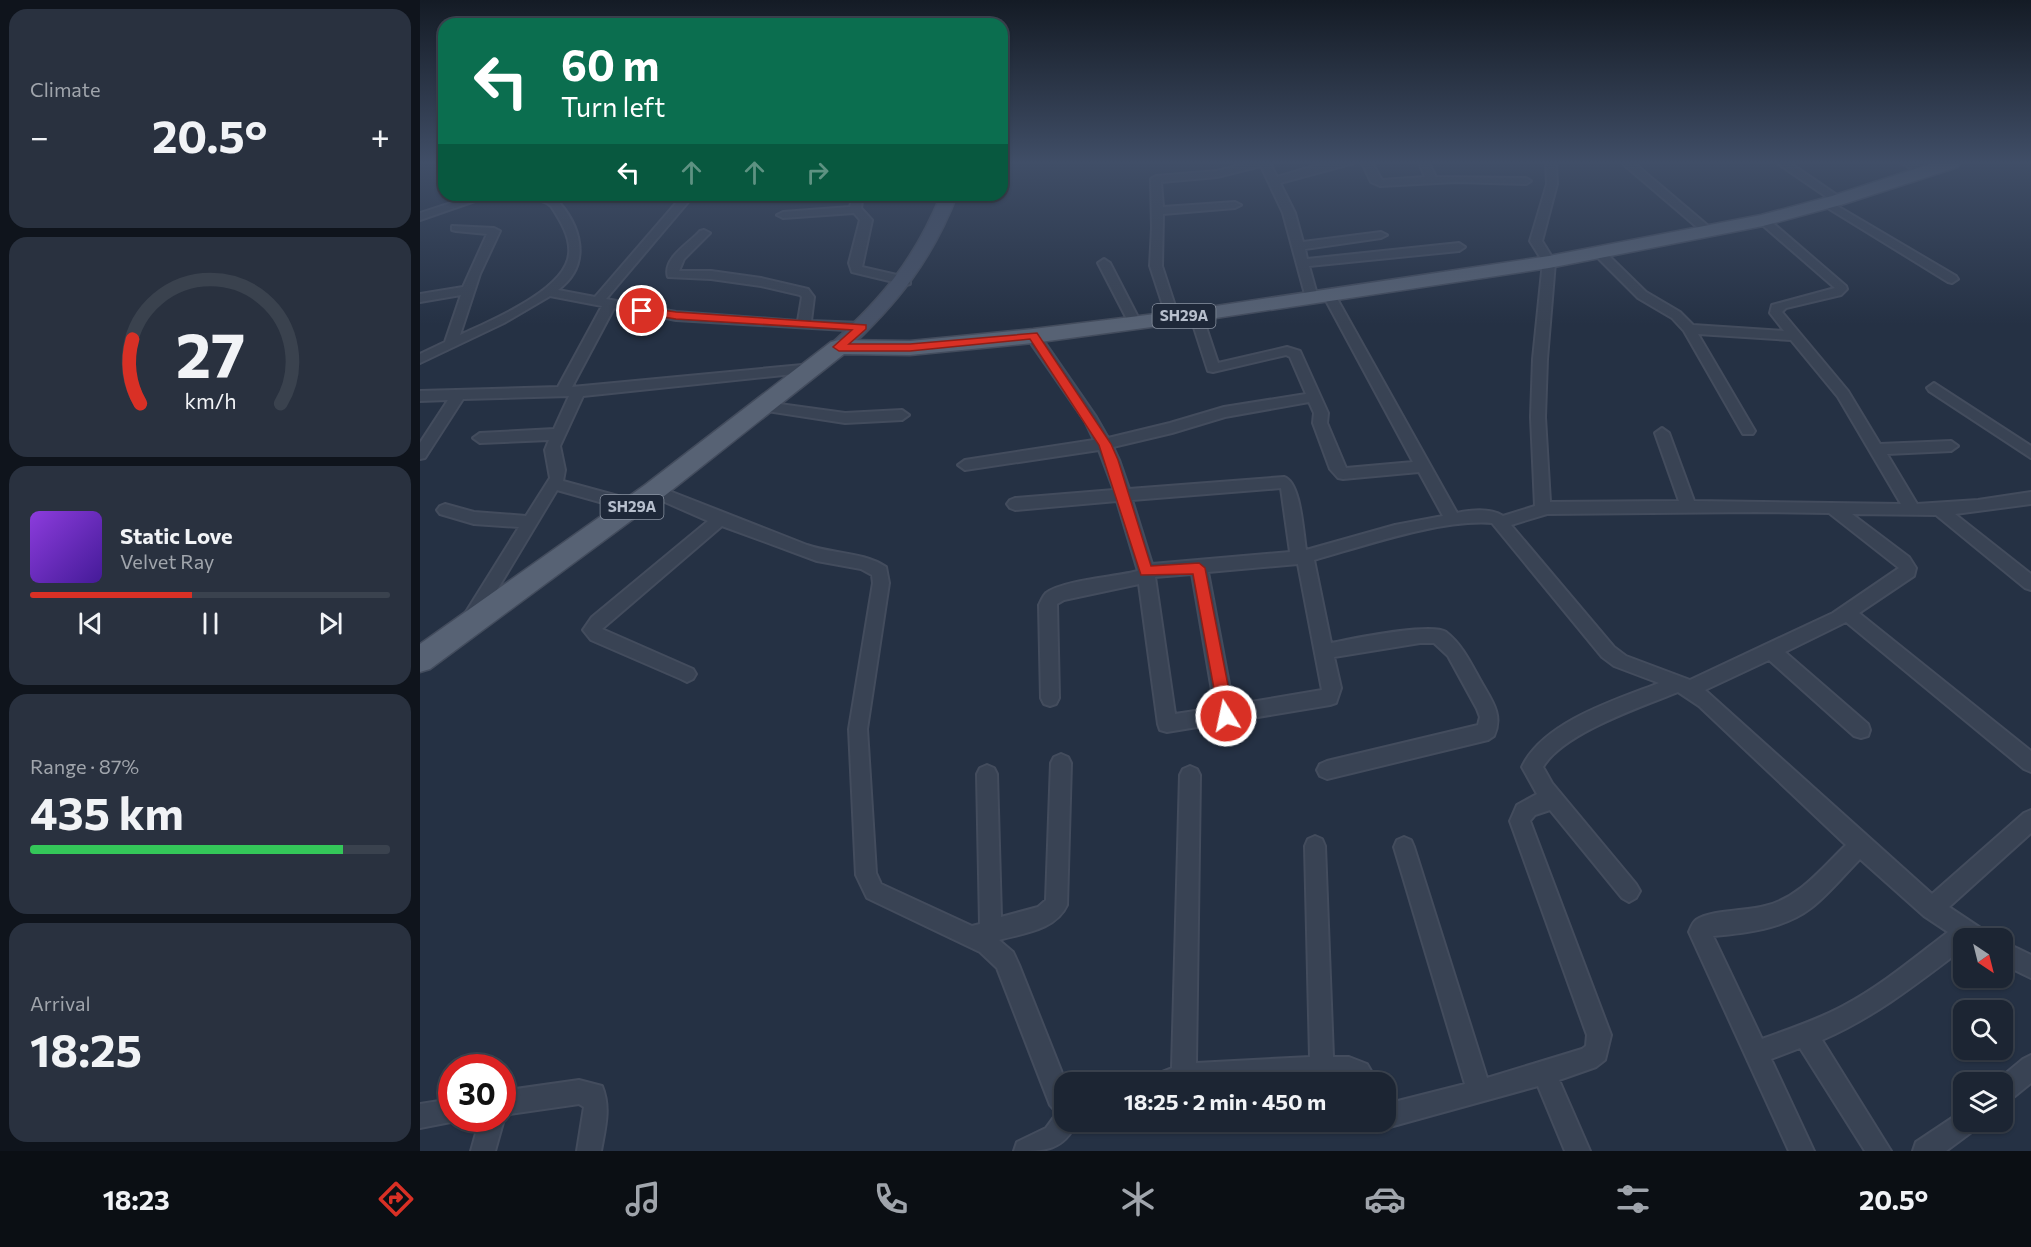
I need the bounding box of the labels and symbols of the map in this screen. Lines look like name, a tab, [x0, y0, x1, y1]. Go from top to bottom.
pin	[616, 285, 667, 336]
road number: SH29A	[1152, 304, 1215, 328]
road number: SH29A	[600, 495, 664, 519]
position arrow	[1194, 684, 1258, 748]
north arrow	[1953, 928, 2013, 988]
speed limit sign: 30	[438, 1054, 516, 1132]

